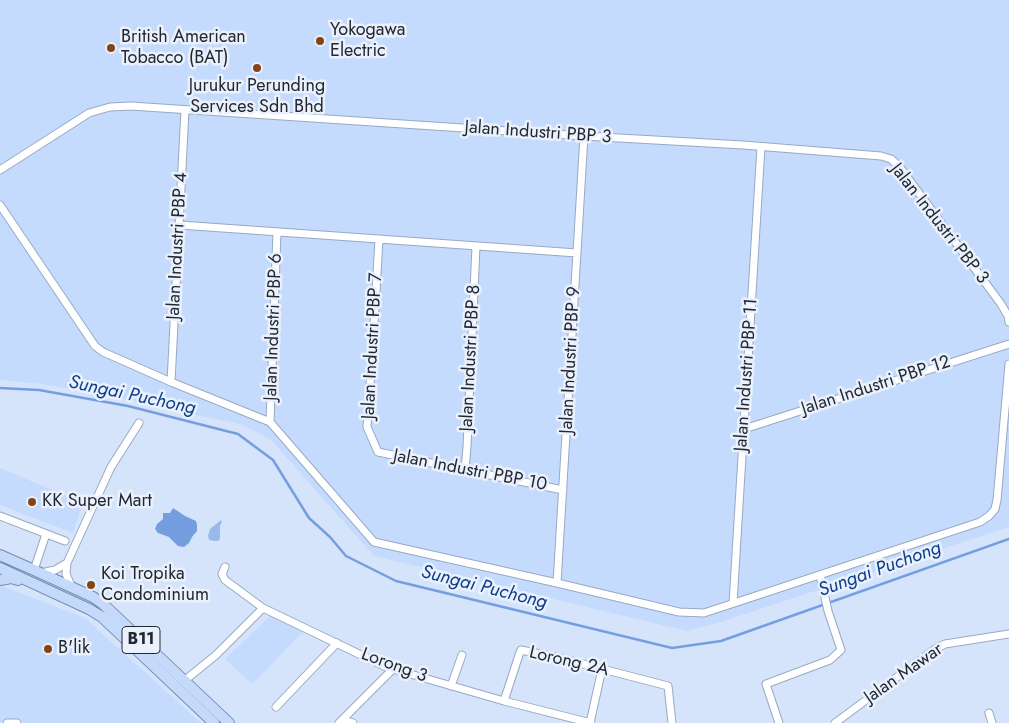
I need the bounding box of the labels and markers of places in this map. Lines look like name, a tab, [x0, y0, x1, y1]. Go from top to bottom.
place label: Yokogawa Electric	[330, 20, 405, 62]
place label: British American Tobacco (BAT)	[121, 27, 246, 70]
marker: Yokogawa Electric	[314, 35, 326, 47]
marker: British American Tobacco (BAT)	[105, 42, 117, 54]
marker: Jurukur Perunding Services Sdn Bhd	[251, 62, 263, 74]
place label: Jurukur Perunding Services Sdn Bhd	[189, 76, 325, 118]
place label: KK Super Mart	[42, 491, 152, 513]
marker: KK Super Mart	[26, 496, 38, 508]
place label: Koi Tropika Condominium	[101, 564, 209, 606]
marker: Koi Tropika Condominium	[85, 579, 97, 591]
place label: B'lik	[58, 638, 90, 660]
marker: B'lik	[42, 643, 54, 655]

